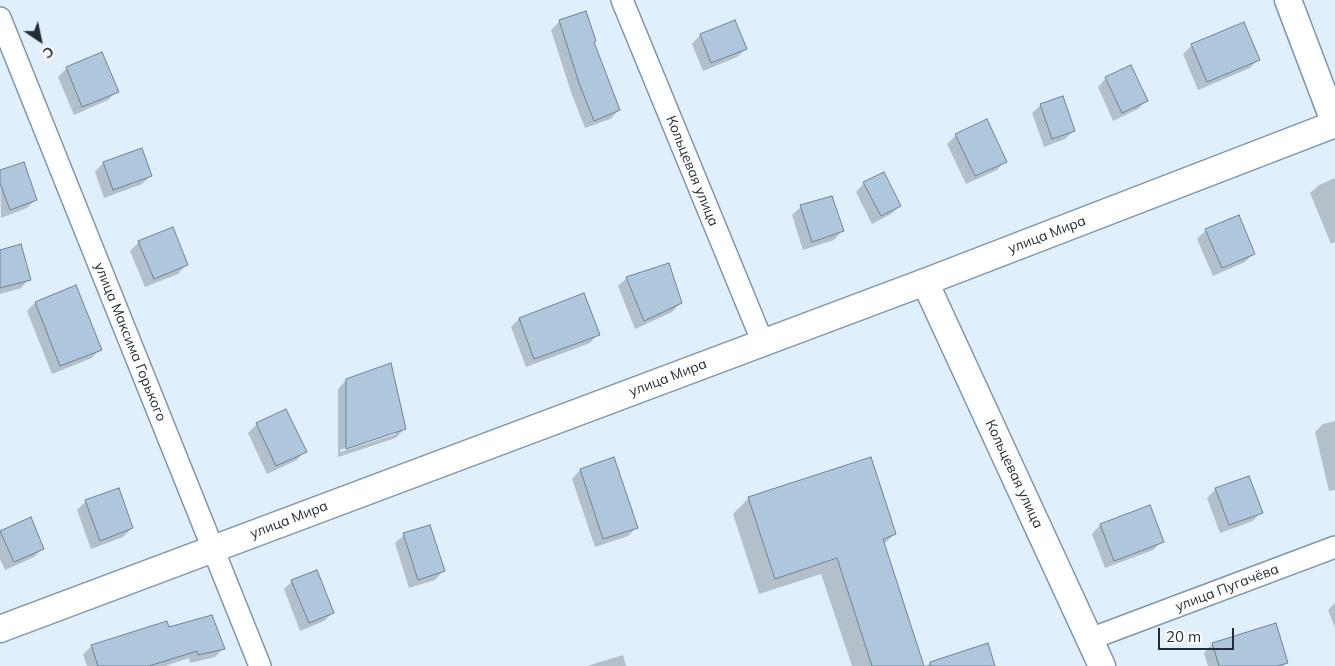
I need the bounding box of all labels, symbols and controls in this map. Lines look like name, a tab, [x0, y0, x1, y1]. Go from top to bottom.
north arrow	[15, 15, 65, 65]
text: С	[39, 42, 57, 63]
street label: Кольцевая улица	[662, 113, 722, 229]
street label: улица Мира	[1006, 212, 1088, 258]
street label: улица Максима Горького	[90, 260, 170, 424]
street label: улица Мира	[627, 355, 709, 401]
street label: Кольцевая улица	[981, 417, 1047, 531]
street label: улица Мира	[248, 497, 330, 543]
street label: улица Пугачёва	[1173, 561, 1281, 615]
scale bar	[1160, 618, 1236, 650]
text: 20 m	[1166, 627, 1201, 646]

